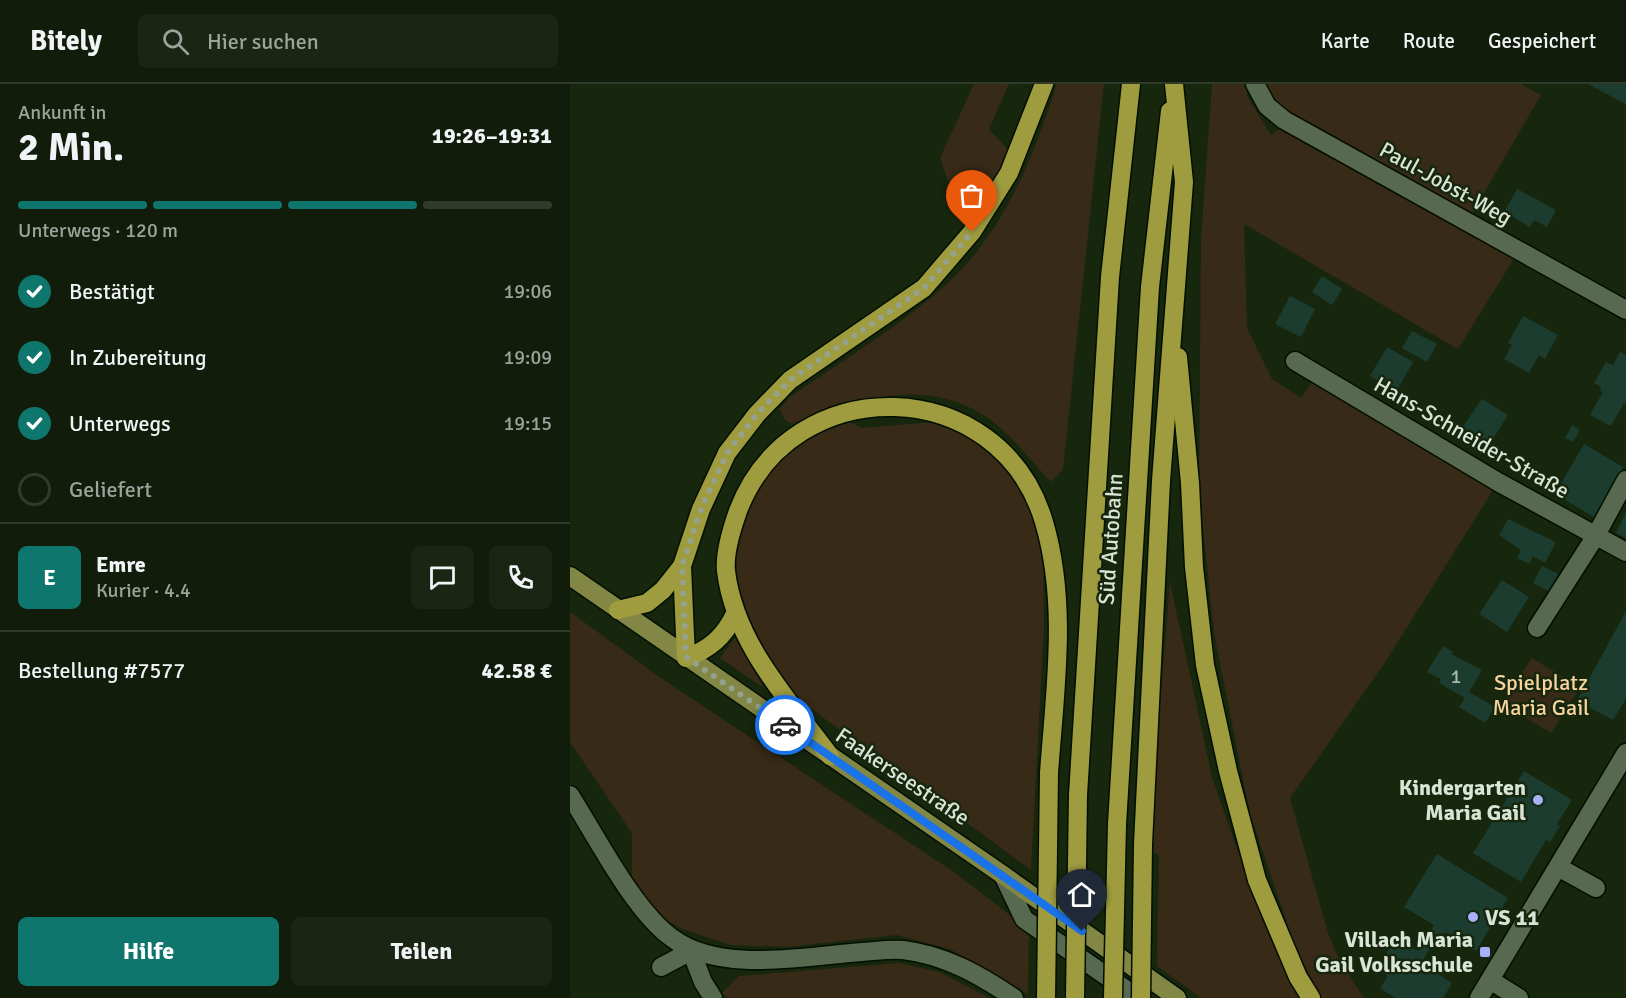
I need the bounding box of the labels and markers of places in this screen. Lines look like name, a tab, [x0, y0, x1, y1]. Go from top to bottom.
pin	[946, 170, 997, 232]
place label: Kindergarten Maria Gail	[1399, 774, 1526, 826]
marker: Kindergarten Maria Gail	[1531, 793, 1545, 807]
pin	[1056, 869, 1107, 931]
place label: VS 11	[1485, 904, 1539, 931]
marker: VS 11	[1466, 910, 1480, 924]
place label: Villach Maria Gail Volksschule	[1315, 926, 1473, 978]
marker: Villach Maria Gail Volksschule	[1478, 945, 1492, 959]

